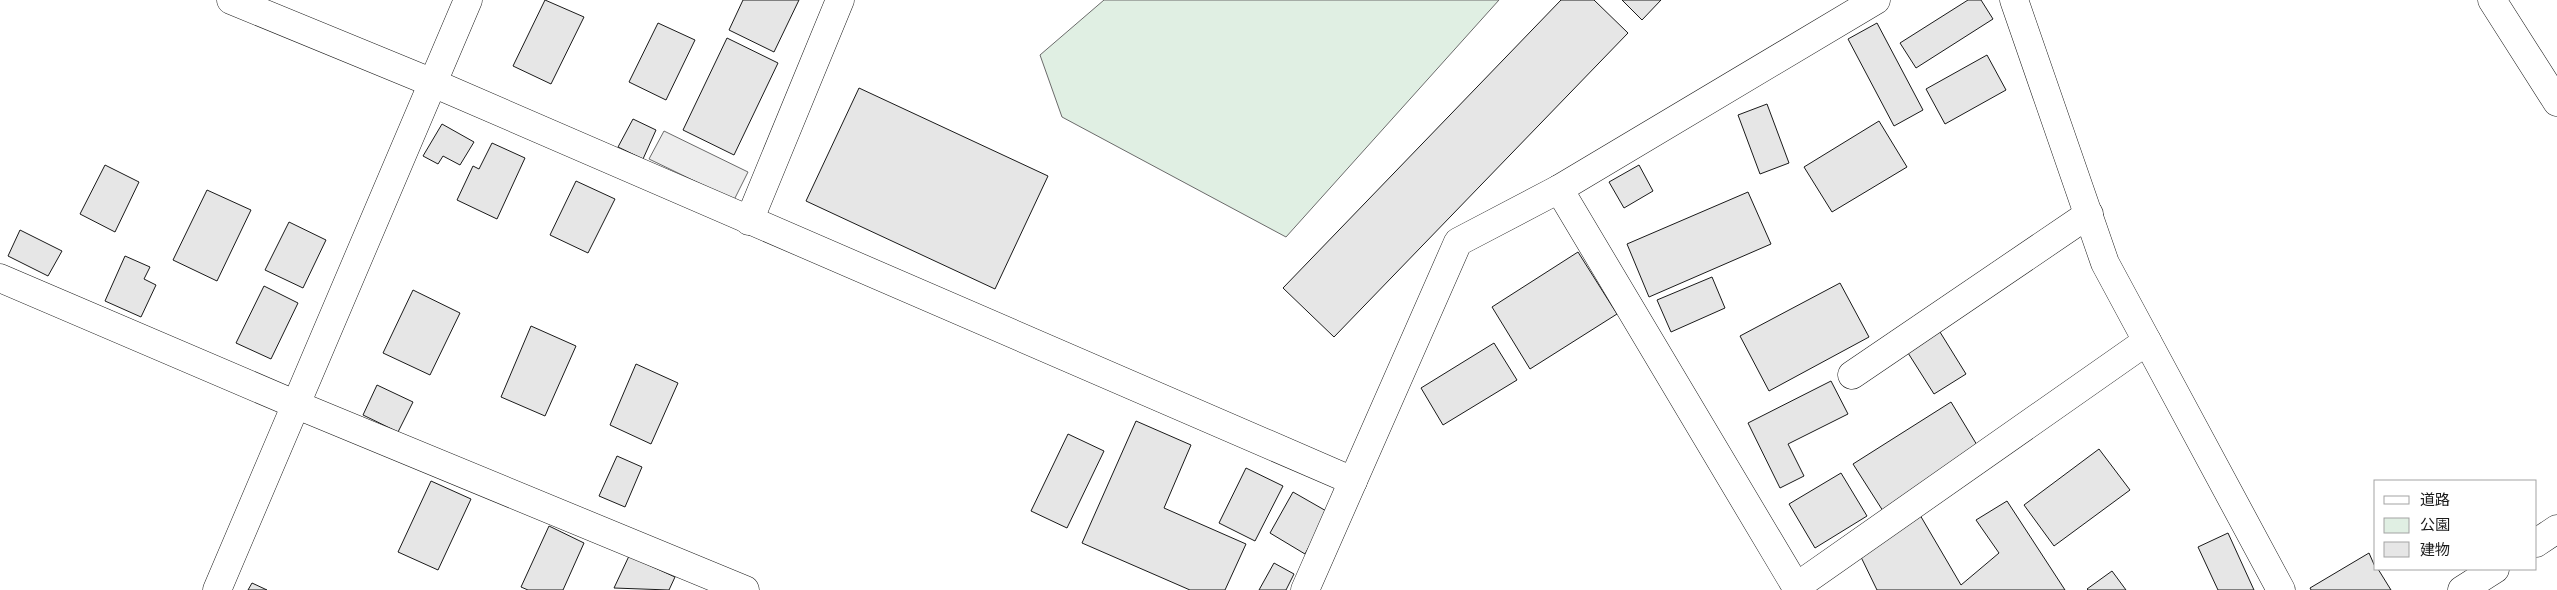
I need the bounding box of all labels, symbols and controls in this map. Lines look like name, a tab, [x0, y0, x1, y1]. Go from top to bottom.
legend	[2374, 480, 2537, 570]
text: 道路	[2420, 491, 2450, 508]
text: 公園	[2420, 516, 2450, 533]
text: 建物	[2420, 541, 2450, 558]

